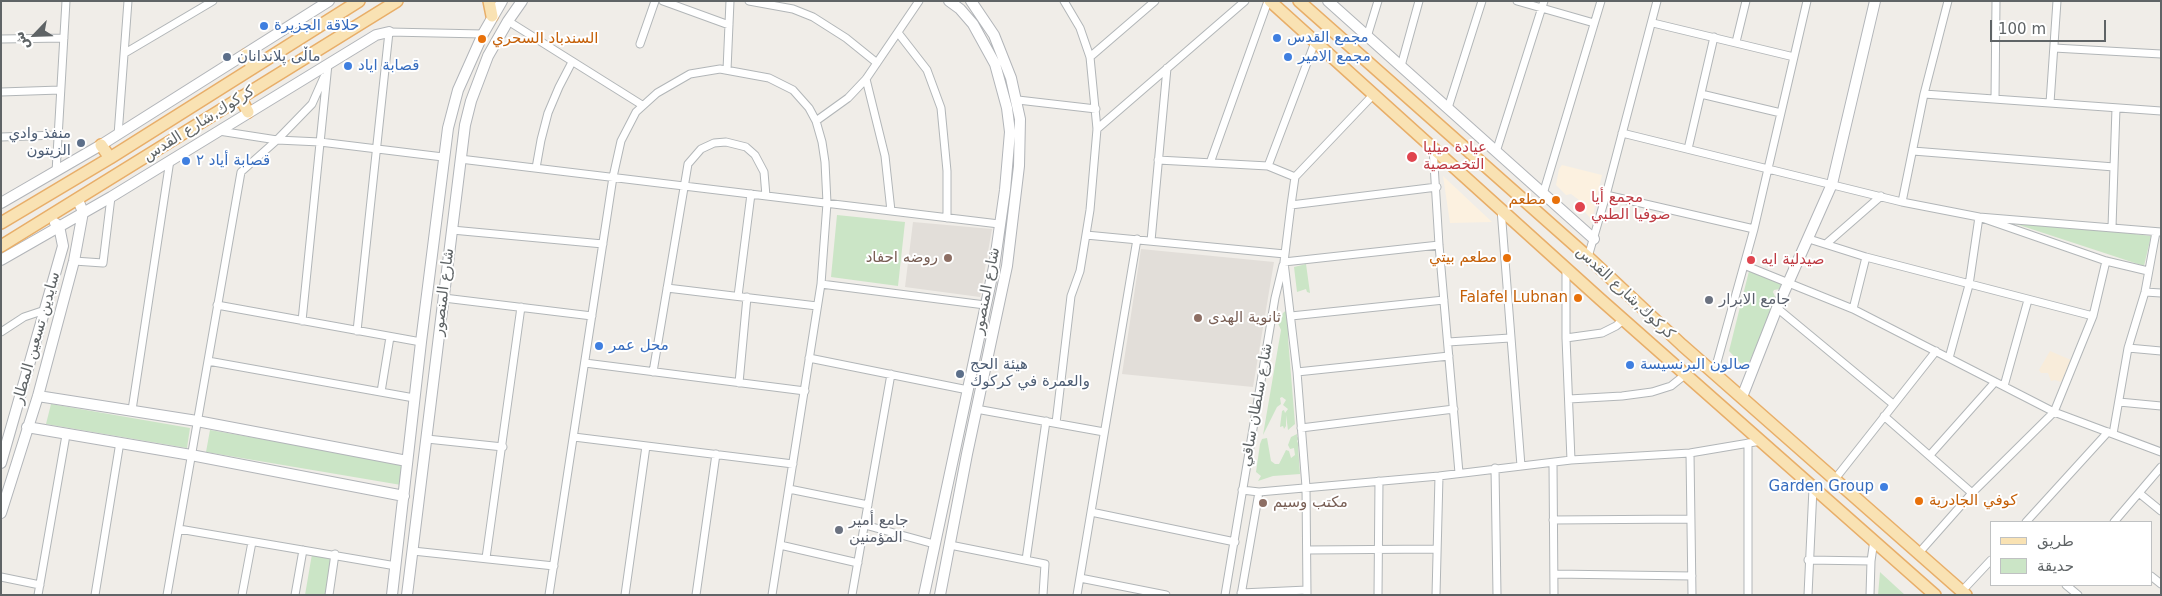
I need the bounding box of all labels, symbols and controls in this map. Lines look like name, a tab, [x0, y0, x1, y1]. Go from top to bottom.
north arrow	[10, 10, 60, 60]
scale bar	[1992, 10, 2108, 42]
place label: حلاقة الجزيرة	[274, 17, 359, 35]
marker: حلاقة الجزيرة	[258, 20, 270, 32]
text: 100 m	[1998, 20, 2046, 38]
text: ش	[10, 29, 33, 53]
place label: مجمع القدس	[1287, 29, 1369, 47]
place label: السندباد السحري	[492, 30, 599, 48]
marker: مجمع القدس	[1271, 32, 1283, 44]
marker: السندباد السحري	[476, 33, 488, 45]
place label: ماڵی پلاندانان	[237, 48, 321, 66]
place label: مجمع الامير	[1298, 48, 1371, 66]
marker: ماڵی پلاندانان	[221, 51, 233, 63]
marker: مجمع الامير	[1282, 51, 1294, 63]
place label: قصابة اياد	[358, 57, 419, 75]
marker: قصابة اياد	[342, 60, 354, 72]
street label: كركوك,شارع القدس	[140, 82, 258, 166]
place label: منفذ وادي الزيتون	[8, 125, 71, 160]
marker: منفذ وادي الزيتون	[75, 137, 87, 149]
place label: عيادة ميليا التخصصية	[1423, 139, 1487, 174]
marker: عيادة ميليا التخصصية	[1405, 150, 1419, 164]
place label: قصابة أياد ٢	[196, 152, 270, 170]
marker: قصابة أياد ٢	[180, 155, 192, 167]
place label: مجمع أيا صوفيا الطبي	[1591, 189, 1671, 224]
place label: مطعم	[1508, 191, 1546, 209]
marker: مطعم	[1550, 194, 1562, 206]
marker: مجمع أيا صوفيا الطبي	[1573, 200, 1587, 214]
street label: كركوك,شارع القدس	[1572, 243, 1678, 343]
street label: شارع المنصور	[970, 246, 1004, 336]
street label: شارع المنصور	[430, 247, 458, 337]
place label: روضه احفاد	[866, 249, 938, 267]
place label: مطعم بيتي	[1429, 249, 1497, 267]
place label: صیدلیة ایە	[1761, 251, 1824, 269]
marker: روضه احفاد	[942, 252, 954, 264]
marker: مطعم بيتي	[1501, 252, 1513, 264]
marker: صیدلیة ایە	[1745, 254, 1757, 266]
street label: سايدين تسعين المطار	[10, 270, 64, 406]
place label: Falafel Lubnan	[1459, 289, 1568, 307]
place label: جامع الابرار	[1719, 291, 1790, 309]
marker: Falafel Lubnan	[1572, 292, 1584, 304]
marker: جامع الابرار	[1703, 294, 1715, 306]
place label: ثانوية الهدى	[1208, 309, 1281, 327]
marker: ثانوية الهدى	[1192, 312, 1204, 324]
place label: محل عمر	[609, 337, 669, 355]
marker: محل عمر	[593, 340, 605, 352]
street label: شارع سلطان ساقي	[1237, 342, 1277, 468]
place label: هيئة الحج والعمرة في كركوك	[970, 356, 1090, 391]
place label: صالون البرنسيسة	[1640, 356, 1750, 374]
marker: صالون البرنسيسة	[1624, 359, 1636, 371]
marker: هيئة الحج والعمرة في كركوك	[954, 368, 966, 380]
place label: Garden Group	[1769, 478, 1874, 496]
marker: Garden Group	[1878, 481, 1890, 493]
place label: كوفي الجادرية	[1929, 492, 2017, 510]
place label: مكتب وسيم	[1273, 494, 1348, 512]
marker: كوفي الجادرية	[1913, 495, 1925, 507]
marker: مكتب وسيم	[1257, 497, 1269, 509]
place label: جامع أمير المؤمنين	[849, 512, 909, 547]
legend	[1990, 521, 2152, 586]
marker: جامع أمير المؤمنين	[833, 524, 845, 536]
text: طريق	[2037, 532, 2074, 550]
text: حديقة	[2037, 557, 2074, 575]

